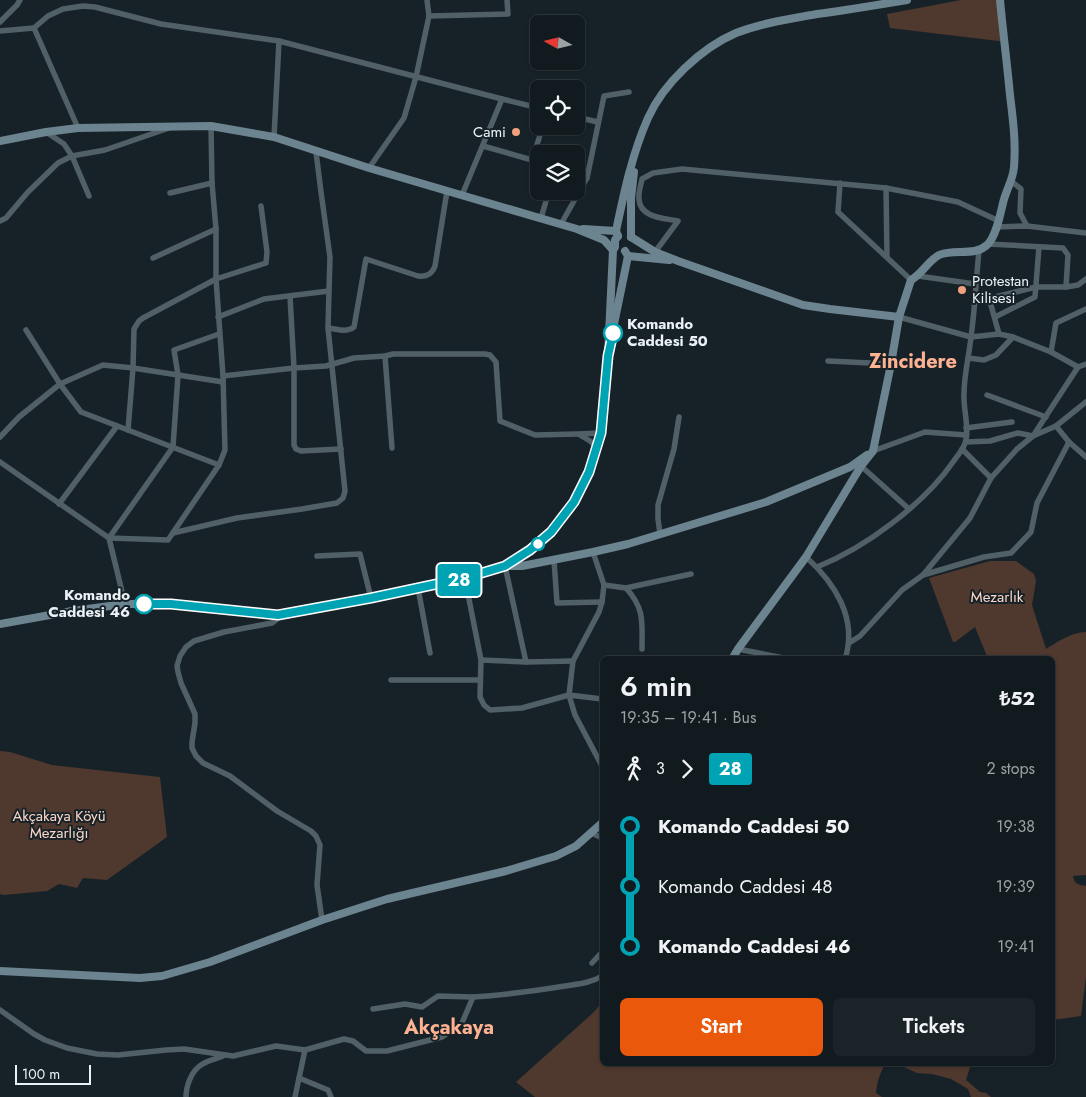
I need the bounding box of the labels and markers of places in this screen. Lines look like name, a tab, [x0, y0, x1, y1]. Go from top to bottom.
place label: Cami	[473, 121, 506, 143]
marker: Cami	[510, 126, 522, 138]
place label: Protestan Kilisesi	[972, 270, 1029, 309]
marker: Protestan Kilisesi	[956, 284, 968, 296]
place label: Komando Caddesi 50	[627, 313, 708, 352]
marker: Komando Caddesi 50	[603, 323, 623, 343]
unlabelled marker	[531, 537, 545, 551]
place label: Komando Caddesi 46	[48, 584, 130, 623]
marker: Komando Caddesi 46	[134, 594, 154, 614]

